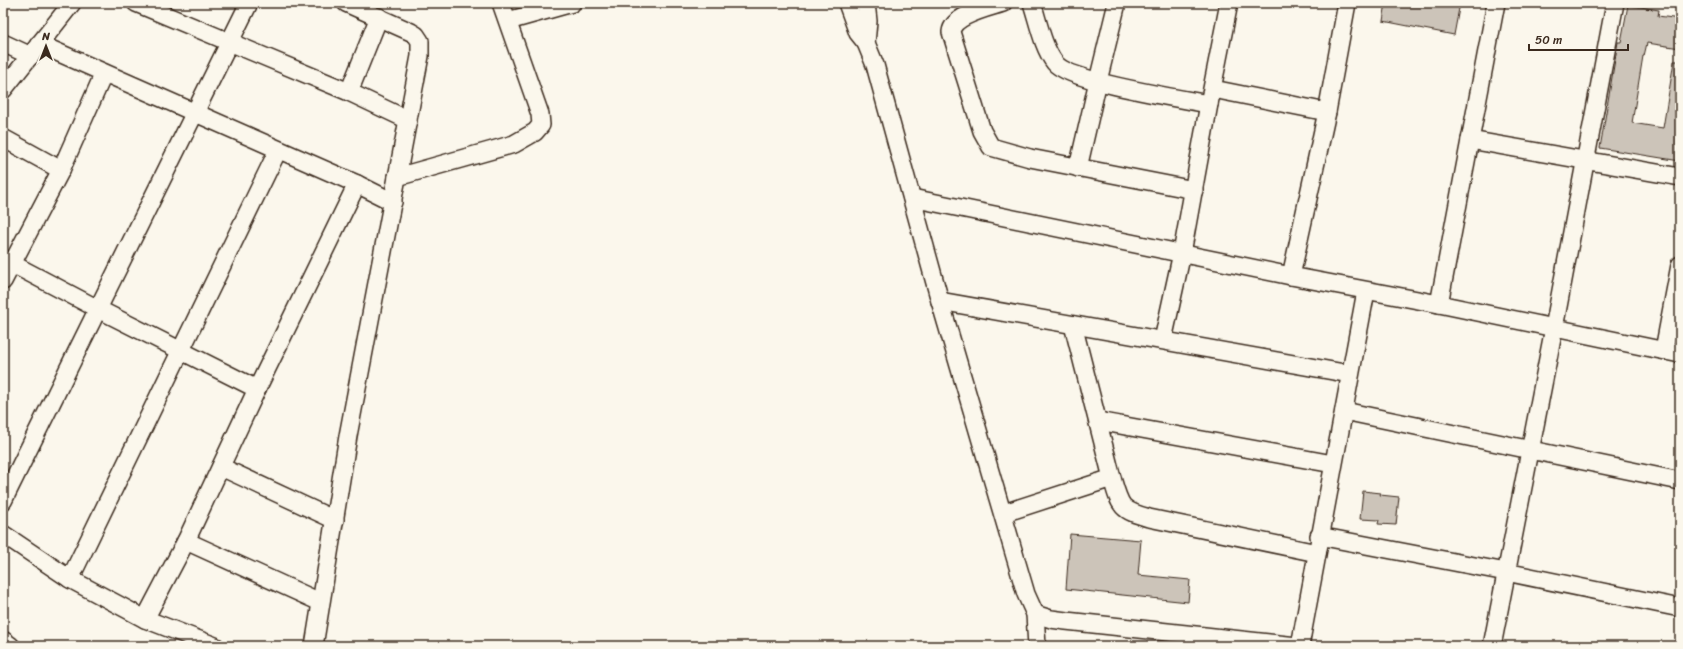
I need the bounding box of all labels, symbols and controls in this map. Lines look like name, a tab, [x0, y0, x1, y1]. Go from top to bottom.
north arrow	[26, 26, 66, 66]
scale bar	[1529, 26, 1628, 52]
text: N	[41, 27, 50, 46]
text: 50 m	[1535, 29, 1562, 51]

